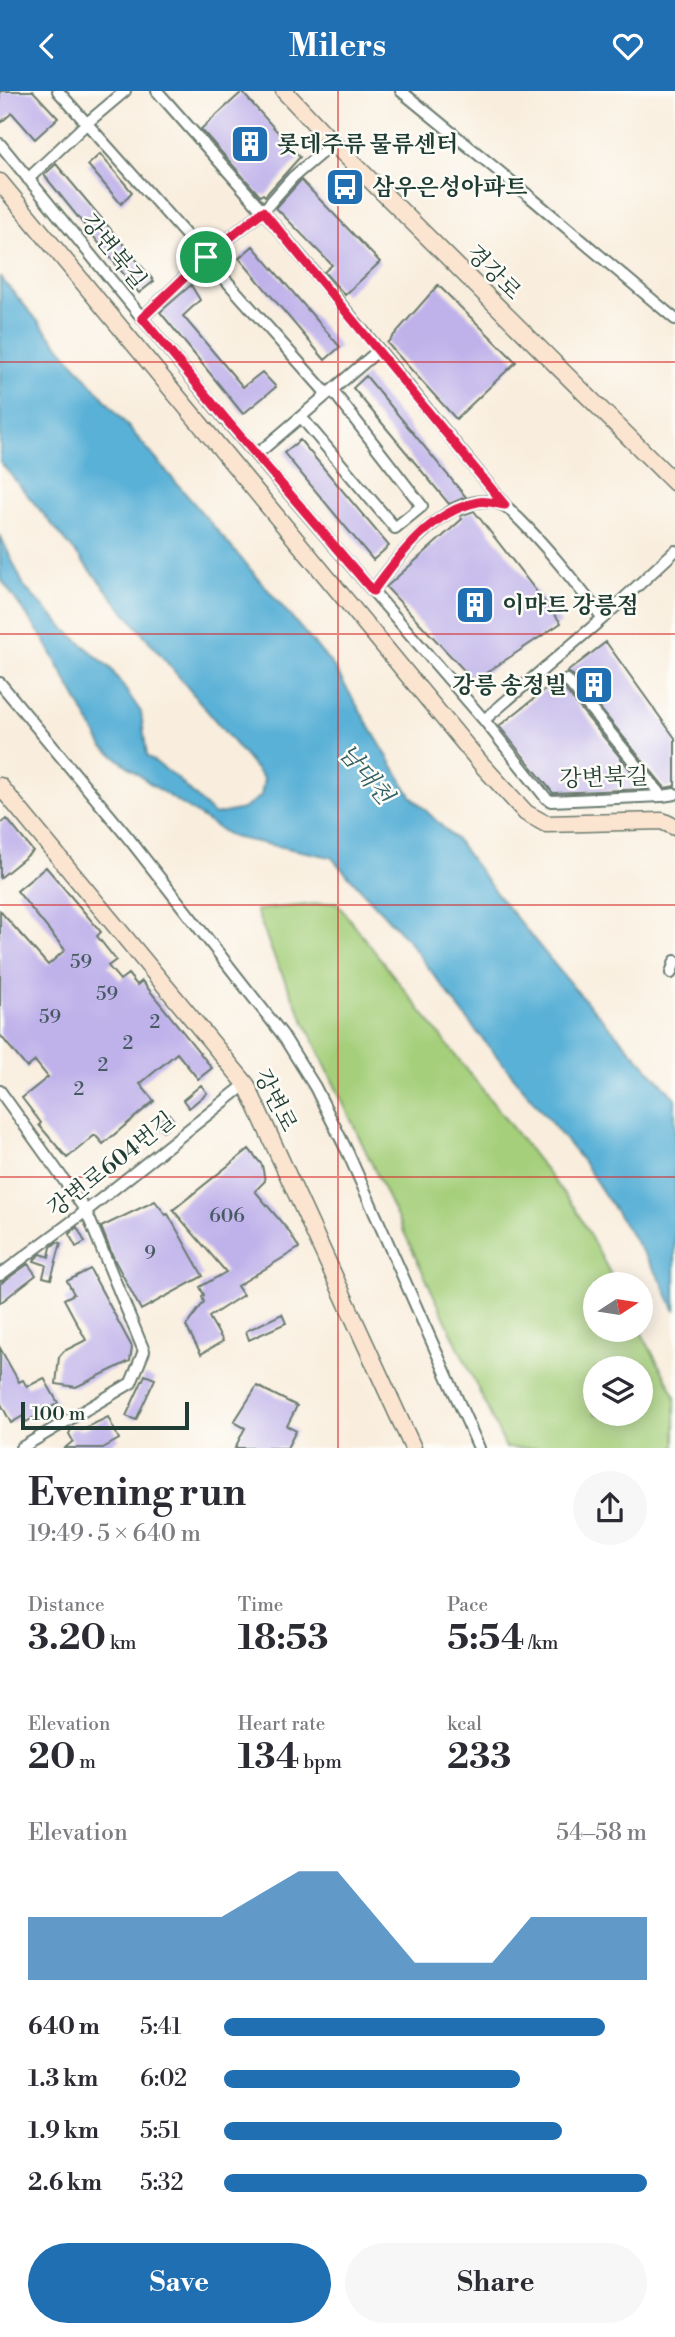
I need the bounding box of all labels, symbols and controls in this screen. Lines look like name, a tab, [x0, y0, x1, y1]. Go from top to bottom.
text: Milers	[289, 26, 386, 66]
icon: back	[28, 27, 66, 65]
icon: heart	[609, 27, 647, 65]
building icon: 롯데주류 물류센터	[229, 123, 271, 165]
place label: 롯데주류 물류센터	[277, 131, 458, 159]
bus stop icon: 삼우은성아파트	[324, 166, 366, 208]
place label: 삼우은성아파트	[372, 174, 528, 202]
street label: 강변북길	[74, 208, 152, 295]
pin	[176, 227, 236, 287]
icon: arrive	[187, 238, 225, 276]
street label: 경강로	[460, 239, 527, 306]
building icon: 이마트 강릉점	[454, 584, 496, 626]
place label: 이마트 강릉점	[502, 592, 639, 620]
building icon: 강릉 송정빌	[573, 664, 615, 706]
place label: 강릉 송정빌	[452, 672, 567, 700]
water label: 남대천	[331, 738, 400, 812]
street label: 강변북길	[559, 762, 649, 794]
house number: 59	[70, 950, 92, 974]
house number: 59	[96, 982, 118, 1006]
house number: 59	[39, 1005, 61, 1029]
house number: 2	[150, 1010, 160, 1034]
house number: 2	[123, 1031, 133, 1055]
house number: 2	[98, 1053, 108, 1077]
street label: 강변로	[248, 1064, 303, 1137]
house number: 2	[74, 1077, 84, 1101]
street label: 강변로604번길	[42, 1106, 181, 1223]
house number: 606	[209, 1204, 245, 1228]
house number: 9	[144, 1241, 156, 1265]
north arrow	[583, 1272, 653, 1342]
map controls	[583, 1272, 653, 1426]
button: layers	[583, 1356, 653, 1426]
scale bar	[21, 1399, 189, 1431]
text: 100 m	[32, 1402, 85, 1426]
text: Evening run	[28, 1470, 246, 1517]
button: share	[573, 1471, 647, 1545]
text: 19:49 · 5 × 640 m	[28, 1520, 201, 1548]
text: Distance	[28, 1593, 105, 1617]
text: Time	[238, 1593, 283, 1617]
text: Pace	[447, 1593, 488, 1617]
text: 3.20	[28, 1617, 106, 1660]
text: 18:53	[238, 1617, 329, 1660]
text: 5:54	[447, 1617, 524, 1660]
text: km	[106, 1631, 136, 1655]
text: /km	[524, 1631, 558, 1655]
text: Elevation	[28, 1712, 110, 1736]
text: Heart rate	[238, 1712, 325, 1736]
text: kcal	[447, 1712, 482, 1736]
text: 20	[28, 1736, 75, 1779]
text: 134	[238, 1736, 300, 1779]
text: 233	[447, 1736, 511, 1779]
text: m	[75, 1750, 96, 1774]
text: bpm	[300, 1750, 342, 1774]
text: Elevation	[28, 1819, 128, 1847]
text: 54–58 m	[556, 1819, 647, 1847]
text: 640 m	[28, 2013, 100, 2041]
text: 5:41	[140, 2013, 181, 2041]
text: 1.3 km	[28, 2065, 98, 2093]
text: 6:02	[140, 2065, 187, 2093]
text: 1.9 km	[28, 2117, 99, 2145]
text: 5:51	[140, 2117, 180, 2145]
text: 2.6 km	[28, 2169, 102, 2197]
text: 5:32	[140, 2169, 184, 2197]
button: Save	[28, 2243, 331, 2323]
button: Share	[345, 2243, 647, 2323]

